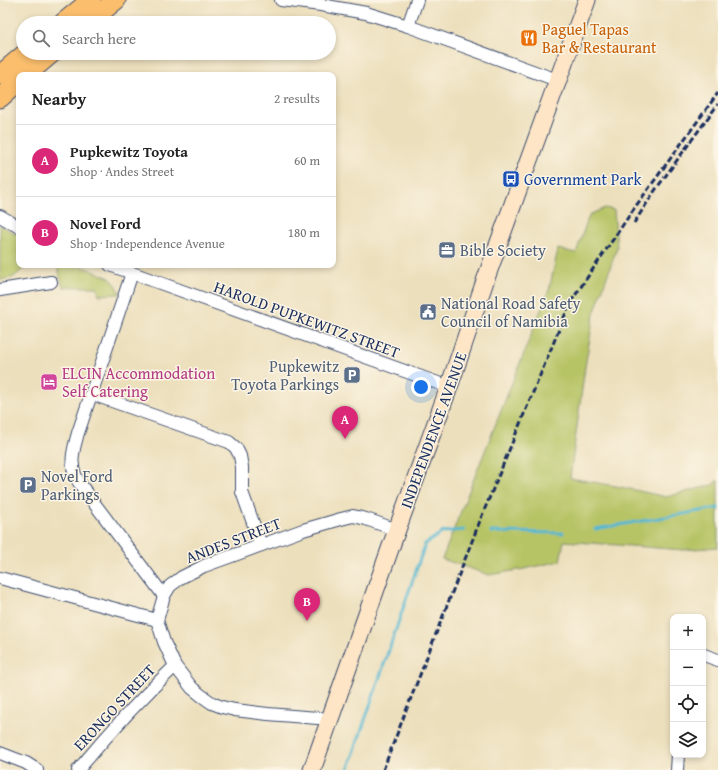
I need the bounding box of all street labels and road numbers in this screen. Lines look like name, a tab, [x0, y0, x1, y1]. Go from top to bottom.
street label: HAROLD PUPKEWITZ STREET	[211, 274, 403, 364]
street label: INDEPENDENCE AVENUE	[393, 348, 473, 512]
street label: ANDES STREET	[182, 511, 284, 569]
street label: ERONGO STREET	[67, 658, 161, 756]

